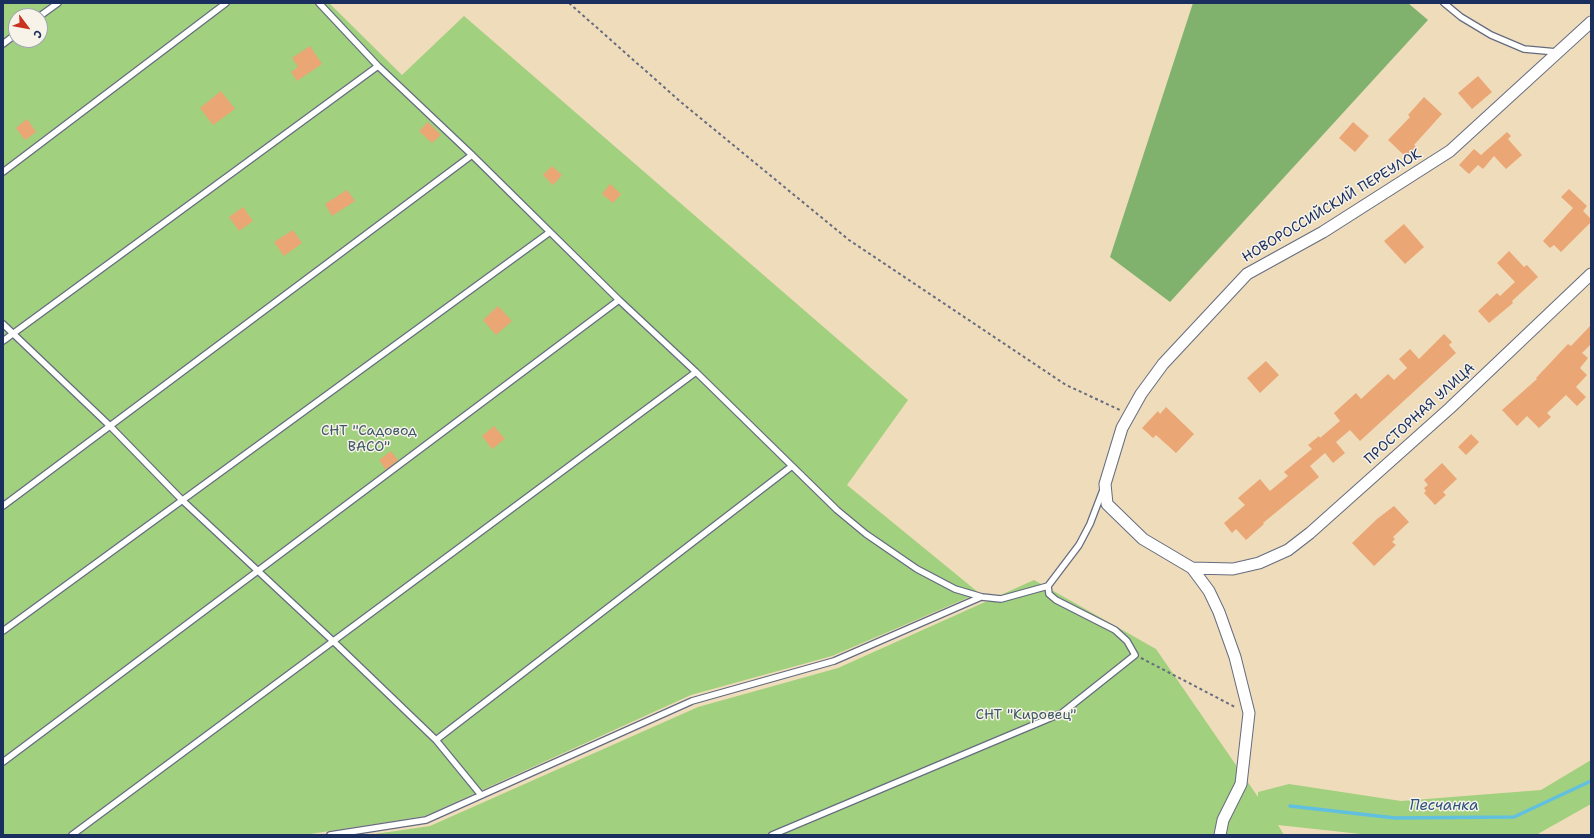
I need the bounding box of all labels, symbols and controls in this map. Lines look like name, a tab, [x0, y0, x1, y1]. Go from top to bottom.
north arrow	[8, 8, 48, 48]
text: С	[30, 27, 46, 41]
street label: НОВОРОССИЙСКИЙ ПЕРЕУЛОК	[1239, 146, 1425, 266]
street label: ПРОСТОРНАЯ УЛИЦА	[1361, 360, 1479, 468]
park label: СНТ "Садовод ВАСО"	[321, 423, 417, 456]
park label: СНТ "Кировец"	[976, 707, 1076, 723]
water label: Песчанка	[1409, 797, 1479, 815]

